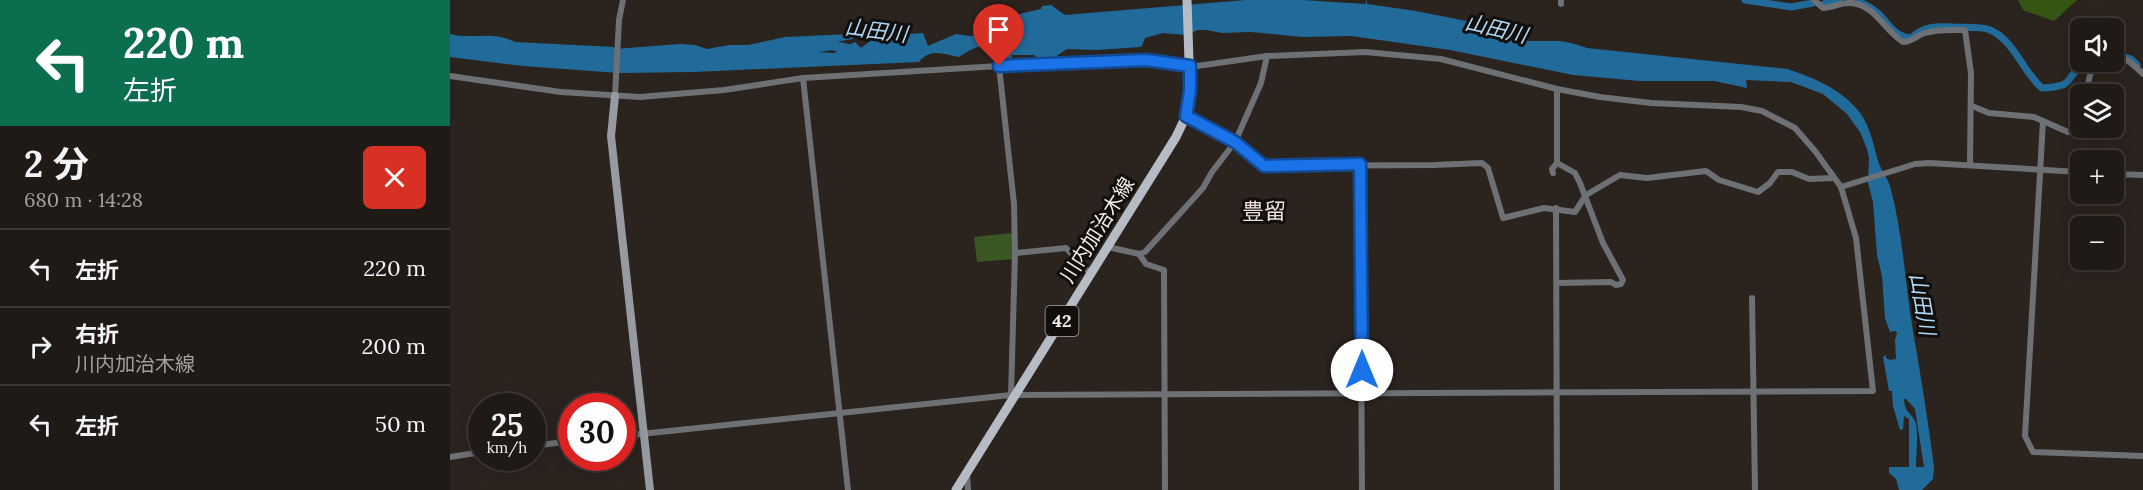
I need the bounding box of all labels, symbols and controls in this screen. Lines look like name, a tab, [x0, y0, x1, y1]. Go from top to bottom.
pin	[973, 4, 1024, 66]
water label: 山田川	[1462, 8, 1532, 49]
water label: 山田川	[843, 13, 911, 48]
icon: arrive	[982, 13, 1015, 46]
text: 220 m	[123, 16, 244, 70]
map controls	[2070, 18, 2124, 270]
button: sound	[2070, 18, 2124, 72]
icon: left	[24, 24, 102, 102]
text: 左折	[123, 73, 177, 107]
button: layers	[2070, 84, 2124, 138]
text: 2 分	[24, 141, 89, 187]
button: close	[363, 146, 426, 209]
button: +	[2070, 150, 2124, 204]
street label: 川内加治木線	[1054, 172, 1139, 287]
text: 680 m · 14:28	[24, 187, 143, 212]
district label: 豊留	[1242, 197, 1286, 225]
button: −	[2070, 216, 2124, 270]
icon: left	[24, 252, 57, 285]
text: 220 m	[363, 254, 426, 282]
text: 左折	[75, 256, 119, 284]
water label: 山田川	[1904, 271, 1942, 339]
road number: 42	[1046, 306, 1078, 336]
text: 右折	[75, 320, 119, 348]
icon: right	[24, 330, 57, 363]
text: 200 m	[361, 332, 426, 360]
position arrow	[1330, 338, 1394, 402]
text: 川内加治木線	[75, 351, 195, 376]
speed limit sign: 30	[558, 393, 636, 471]
text: 25	[491, 406, 523, 444]
icon: left	[24, 408, 57, 441]
text: 50 m	[375, 410, 426, 438]
text: 左折	[75, 412, 119, 440]
text: km/h	[487, 438, 527, 457]

